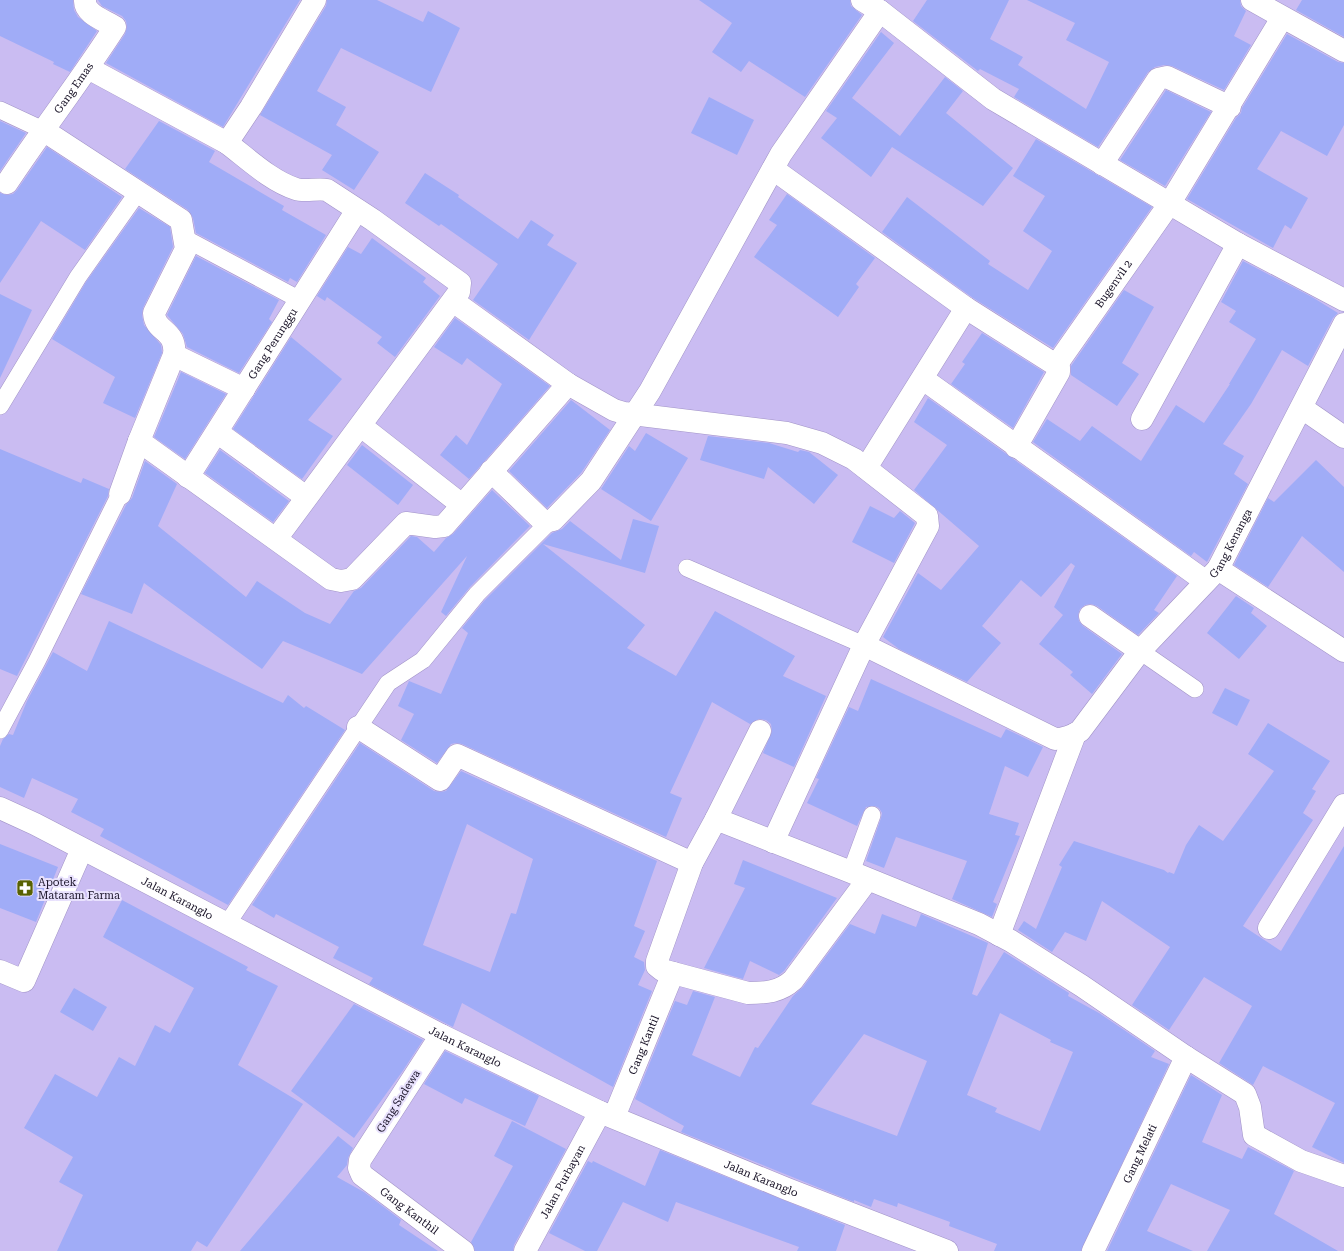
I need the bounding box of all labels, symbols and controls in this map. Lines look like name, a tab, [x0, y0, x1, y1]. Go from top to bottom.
street label: Gang Emas	[51, 60, 96, 116]
street label: Bugenvil 2	[1092, 258, 1135, 310]
street label: Gang Perunggu	[246, 306, 300, 382]
street label: Gang Kenanga	[1207, 507, 1255, 581]
street label: Jalan Karanglo	[139, 874, 215, 923]
place label: Apotek Mataram Farma	[38, 876, 120, 902]
pharmacy icon: Apotek Mataram Farma	[15, 878, 35, 898]
street label: Gang Kantil	[626, 1013, 662, 1077]
street label: Jalan Karanglo	[427, 1024, 504, 1070]
street label: Gang Sadewa	[374, 1067, 423, 1135]
street label: Gang Melati	[1120, 1122, 1160, 1186]
street label: Jalan Purbayan	[538, 1143, 588, 1221]
street label: Jalan Karanglo	[722, 1158, 800, 1200]
street label: Gang Kanthil	[377, 1185, 441, 1238]

